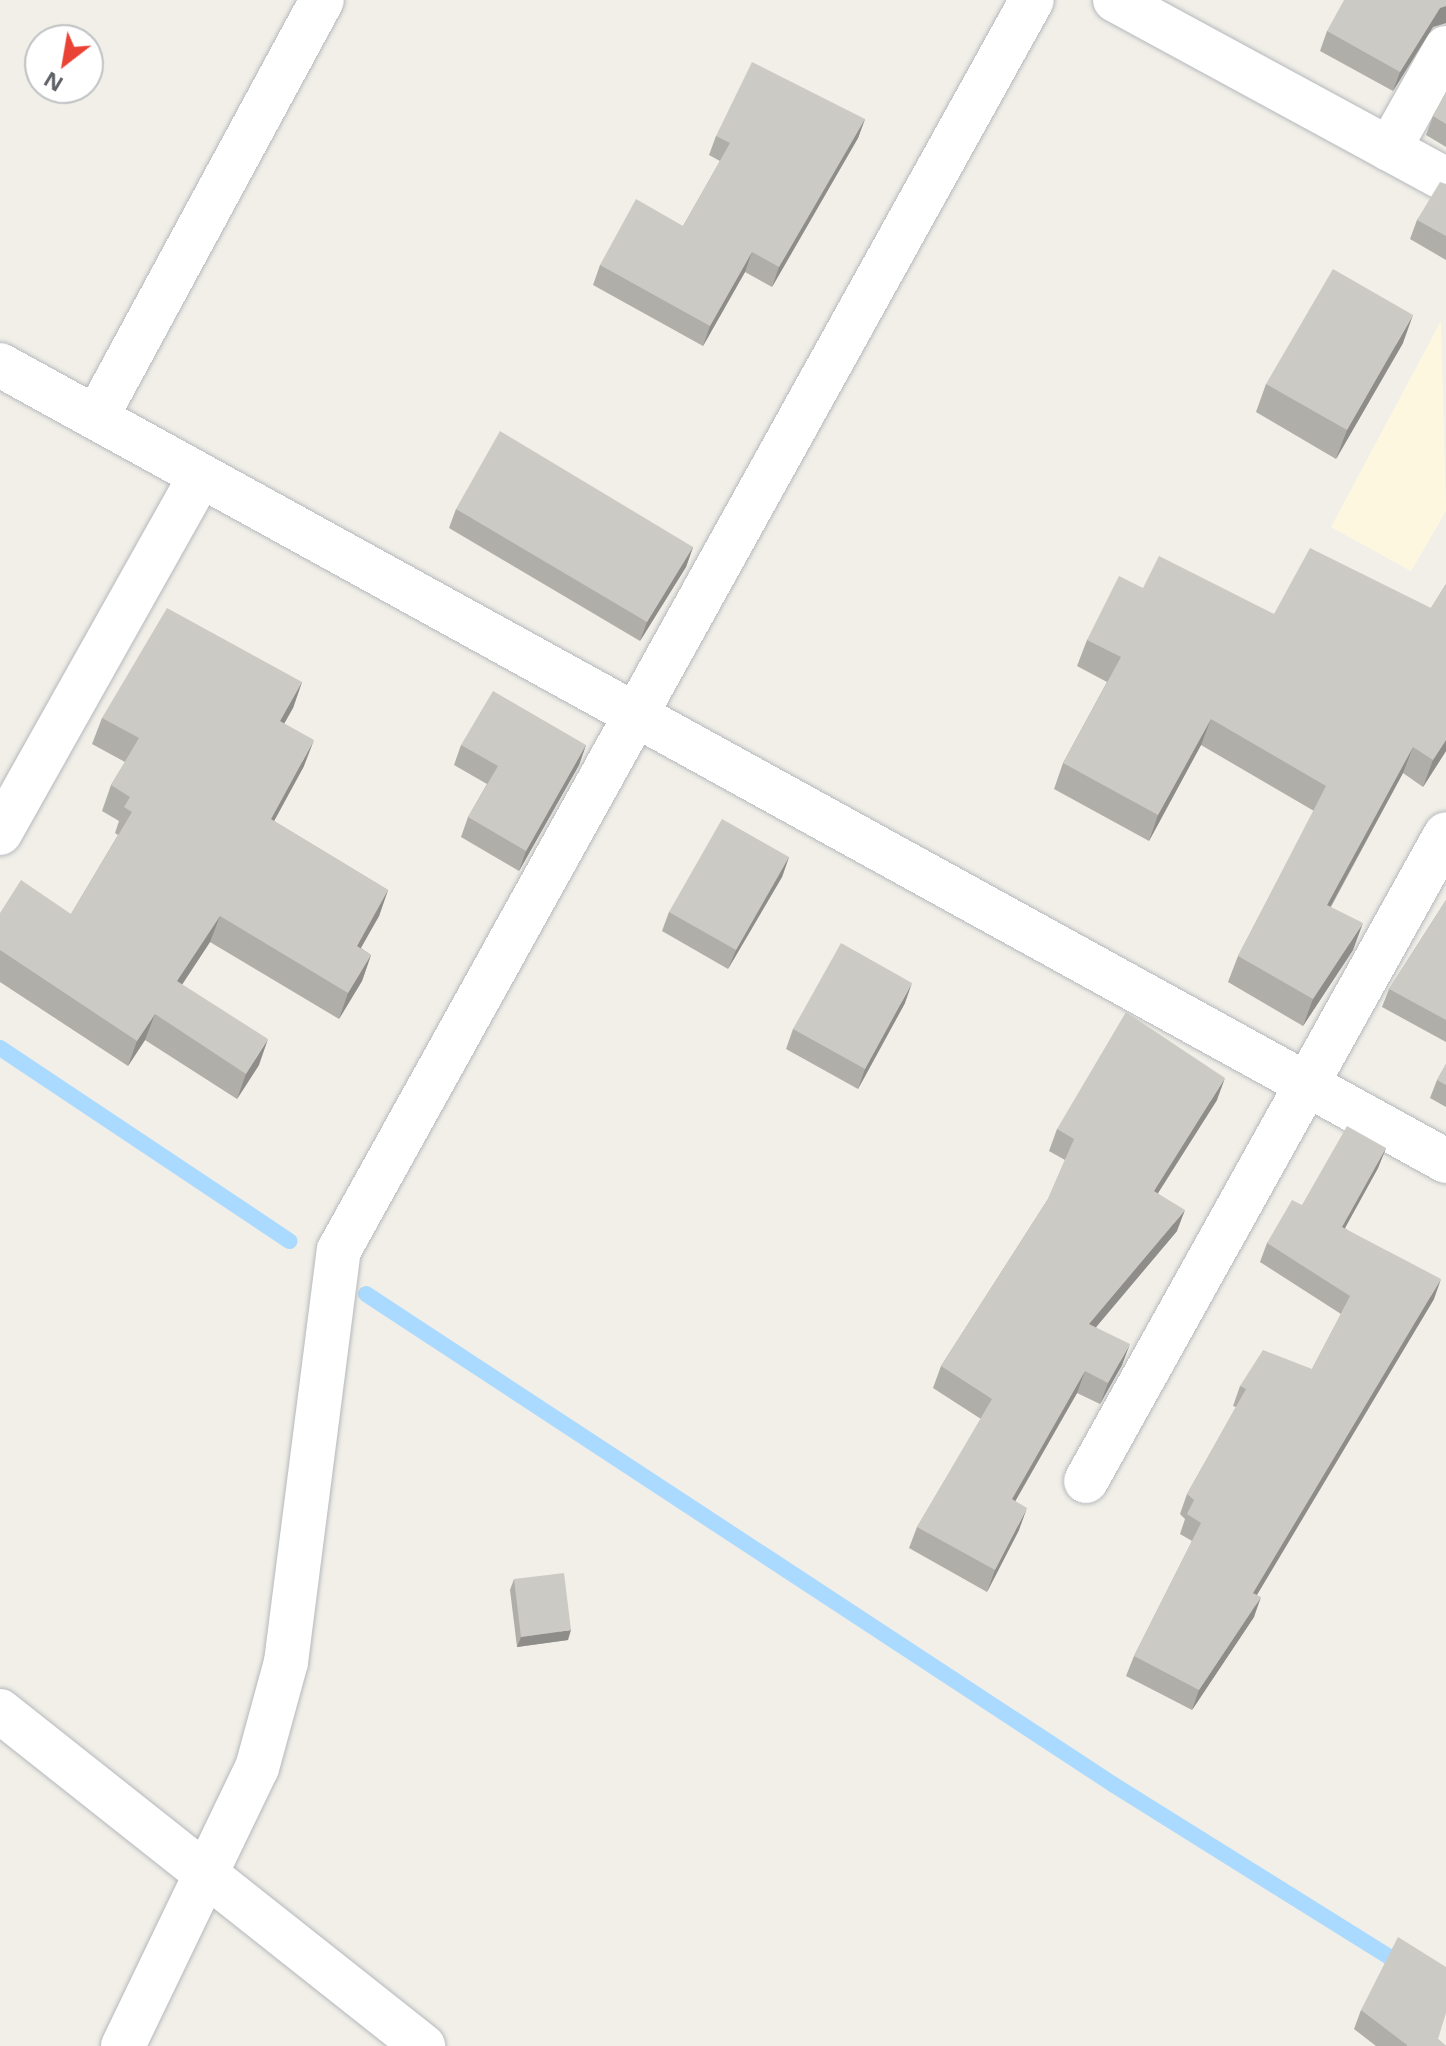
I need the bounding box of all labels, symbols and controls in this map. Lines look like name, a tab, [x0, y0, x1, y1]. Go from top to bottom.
north arrow	[24, 24, 104, 104]
text: N	[37, 65, 68, 100]

